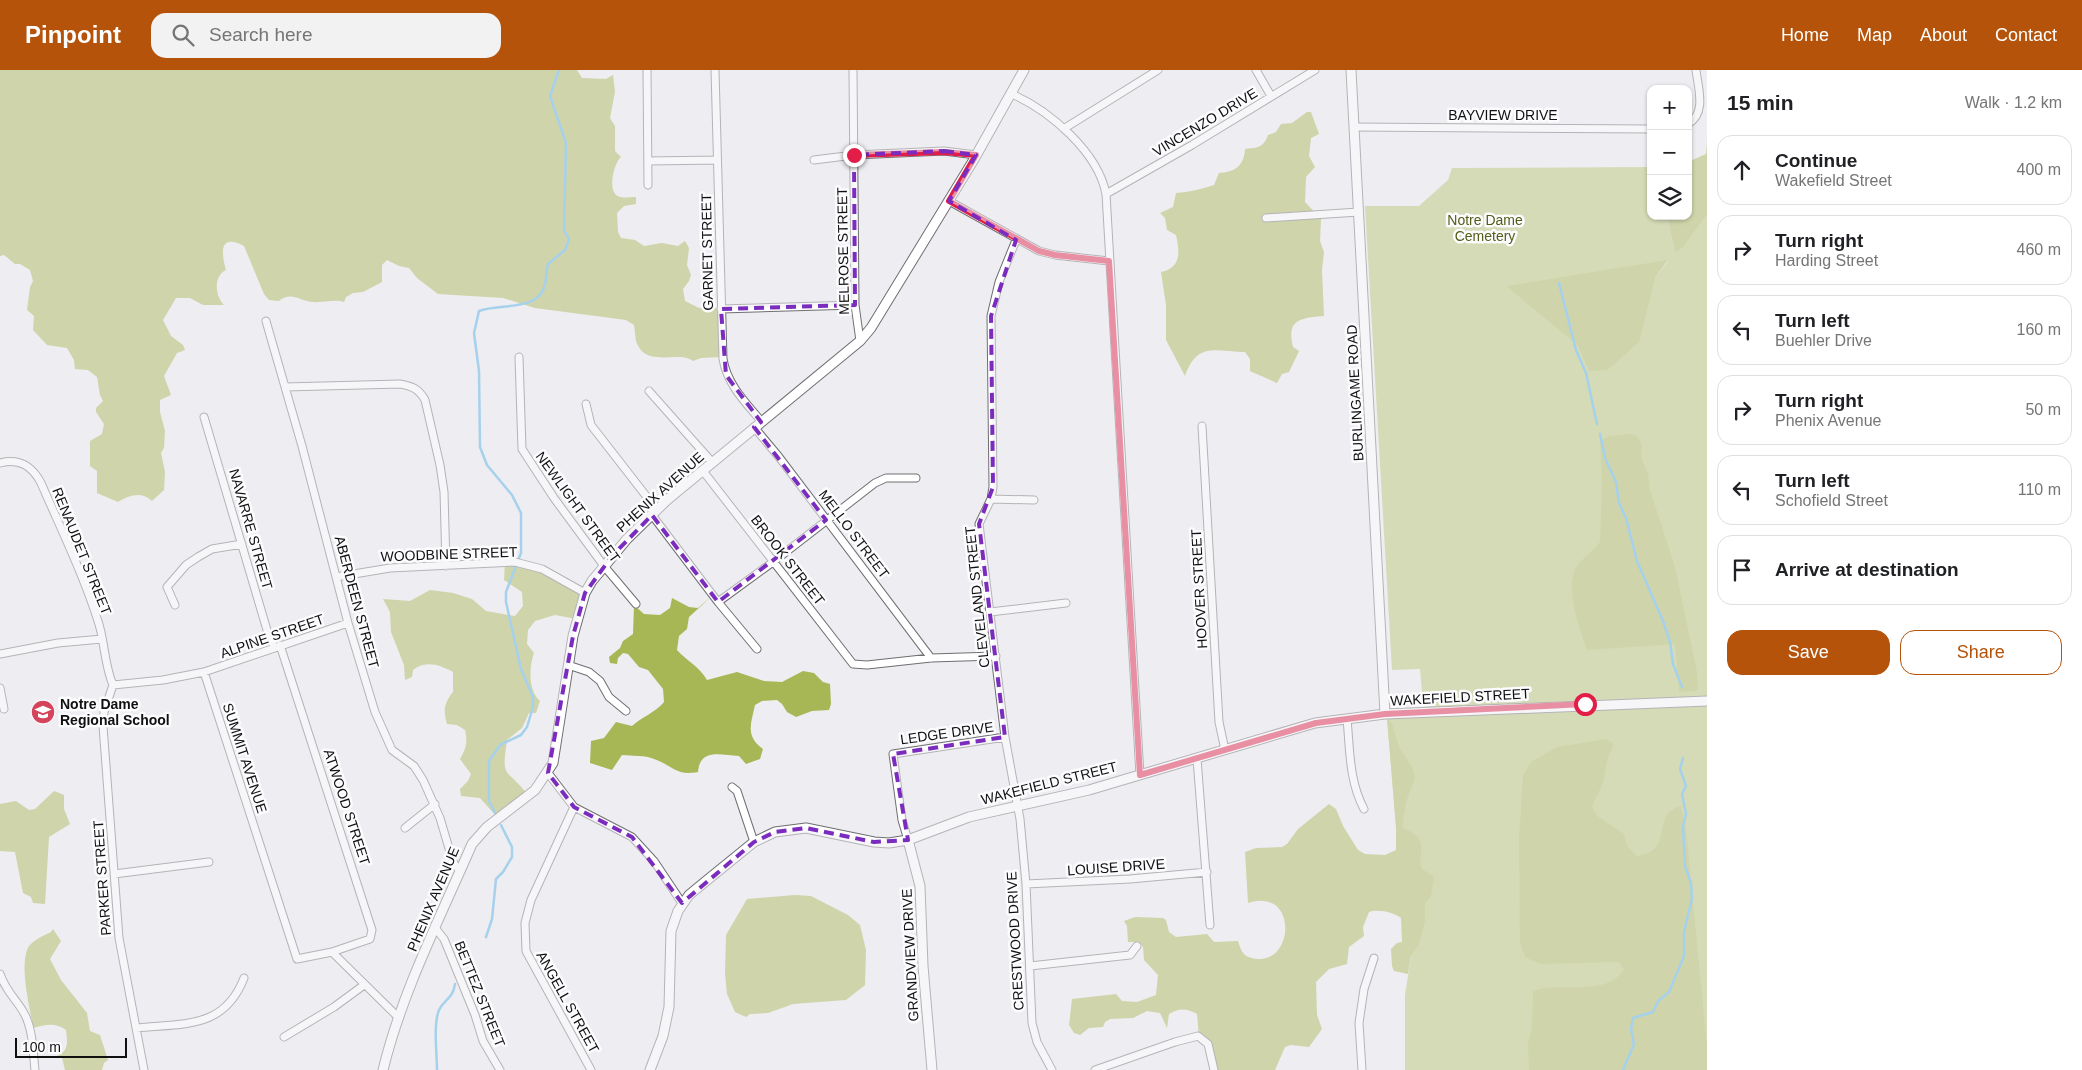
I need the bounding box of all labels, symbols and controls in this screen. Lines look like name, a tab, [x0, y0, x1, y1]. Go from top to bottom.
search box	[151, 13, 501, 58]
text: Pinpoint	[25, 21, 121, 48]
icon: search	[169, 21, 197, 49]
text: Search here	[209, 24, 313, 45]
text: Home	[1781, 25, 1829, 45]
text: Map	[1857, 25, 1892, 45]
text: About	[1920, 25, 1967, 45]
text: Contact	[1995, 25, 2057, 45]
street label: VINCENZO DRIVE	[1150, 84, 1260, 160]
map controls	[1647, 85, 1692, 220]
button: +	[1647, 85, 1692, 130]
text: 15 min	[1727, 91, 1794, 114]
text: Walk · 1.2 km	[1965, 94, 2062, 111]
street label: BAYVIEW DRIVE	[1448, 107, 1558, 123]
button: −	[1647, 130, 1692, 175]
route end	[843, 144, 866, 167]
text: Continue	[1775, 150, 1857, 171]
icon: ahead	[1728, 156, 1756, 184]
text: 400 m	[2017, 161, 2061, 178]
text: Wakefield Street	[1775, 172, 1892, 189]
button: layers	[1647, 175, 1692, 220]
street label: MELROSE STREET	[834, 187, 852, 315]
street label: GARNET STREET	[698, 193, 716, 311]
park label: Notre Dame Cemetery	[1447, 212, 1523, 244]
text: Turn right	[1775, 230, 1863, 251]
icon: right	[1728, 236, 1756, 264]
text: 460 m	[2017, 241, 2061, 258]
text: Harding Street	[1775, 252, 1878, 269]
text: Turn left	[1775, 310, 1850, 331]
icon: left	[1728, 316, 1756, 344]
text: 160 m	[2017, 321, 2061, 338]
street label: BURLINGAME ROAD	[1343, 324, 1367, 462]
text: Buehler Drive	[1775, 332, 1872, 349]
text: Turn right	[1775, 390, 1863, 411]
icon: right	[1728, 396, 1756, 424]
text: 50 m	[2025, 401, 2061, 418]
text: Phenix Avenue	[1775, 412, 1881, 429]
street label: NEWLIGHT STREET	[533, 449, 624, 566]
street label: PHENIX AVENUE	[613, 449, 707, 535]
street label: NAVARRE STREET	[226, 467, 276, 592]
text: Turn left	[1775, 470, 1850, 491]
icon: left	[1728, 476, 1756, 504]
text: 110 m	[2018, 481, 2061, 498]
street label: RENAUDET STREET	[49, 485, 115, 617]
street label: MELLO STREET	[816, 487, 893, 582]
text: Schofield Street	[1775, 492, 1888, 509]
street label: BROOK STREET	[748, 512, 828, 608]
street label: CLEVELAND STREET	[962, 525, 992, 669]
street label: HOOVER STREET	[1188, 528, 1210, 649]
street label: ABERDEEN STREET	[332, 534, 382, 670]
street label: WOODBINE STREET	[380, 544, 518, 564]
icon: arrive	[1728, 556, 1756, 584]
text: Arrive at destination	[1775, 559, 1959, 580]
street label: ALPINE STREET	[218, 611, 327, 661]
button: Save	[1727, 630, 1890, 675]
button: Share	[1900, 630, 2062, 675]
street label: WAKEFIELD STREET	[1390, 685, 1531, 709]
route start	[1574, 693, 1597, 716]
place label: Notre Dame Regional School	[60, 696, 170, 728]
school or university icon: Notre Dame Regional School	[30, 699, 56, 725]
street label: SUMMIT AVENUE	[220, 701, 270, 815]
street label: LEDGE DRIVE	[899, 719, 995, 747]
street label: ATWOOD STREET	[321, 747, 373, 867]
street label: WAKEFIELD STREET	[979, 758, 1119, 808]
street label: PARKER STREET	[90, 819, 114, 936]
street label: PHENIX AVENUE	[404, 844, 462, 954]
street label: LOUISE DRIVE	[1067, 856, 1165, 878]
street label: CRESTWOOD DRIVE	[1003, 871, 1027, 1011]
street label: GRANDVIEW DRIVE	[899, 888, 921, 1022]
street label: BETTEZ STREET	[451, 939, 509, 1050]
street label: ANGELL STREET	[533, 948, 603, 1056]
scale bar	[15, 1035, 128, 1058]
text: 100 m	[22, 1039, 61, 1055]

